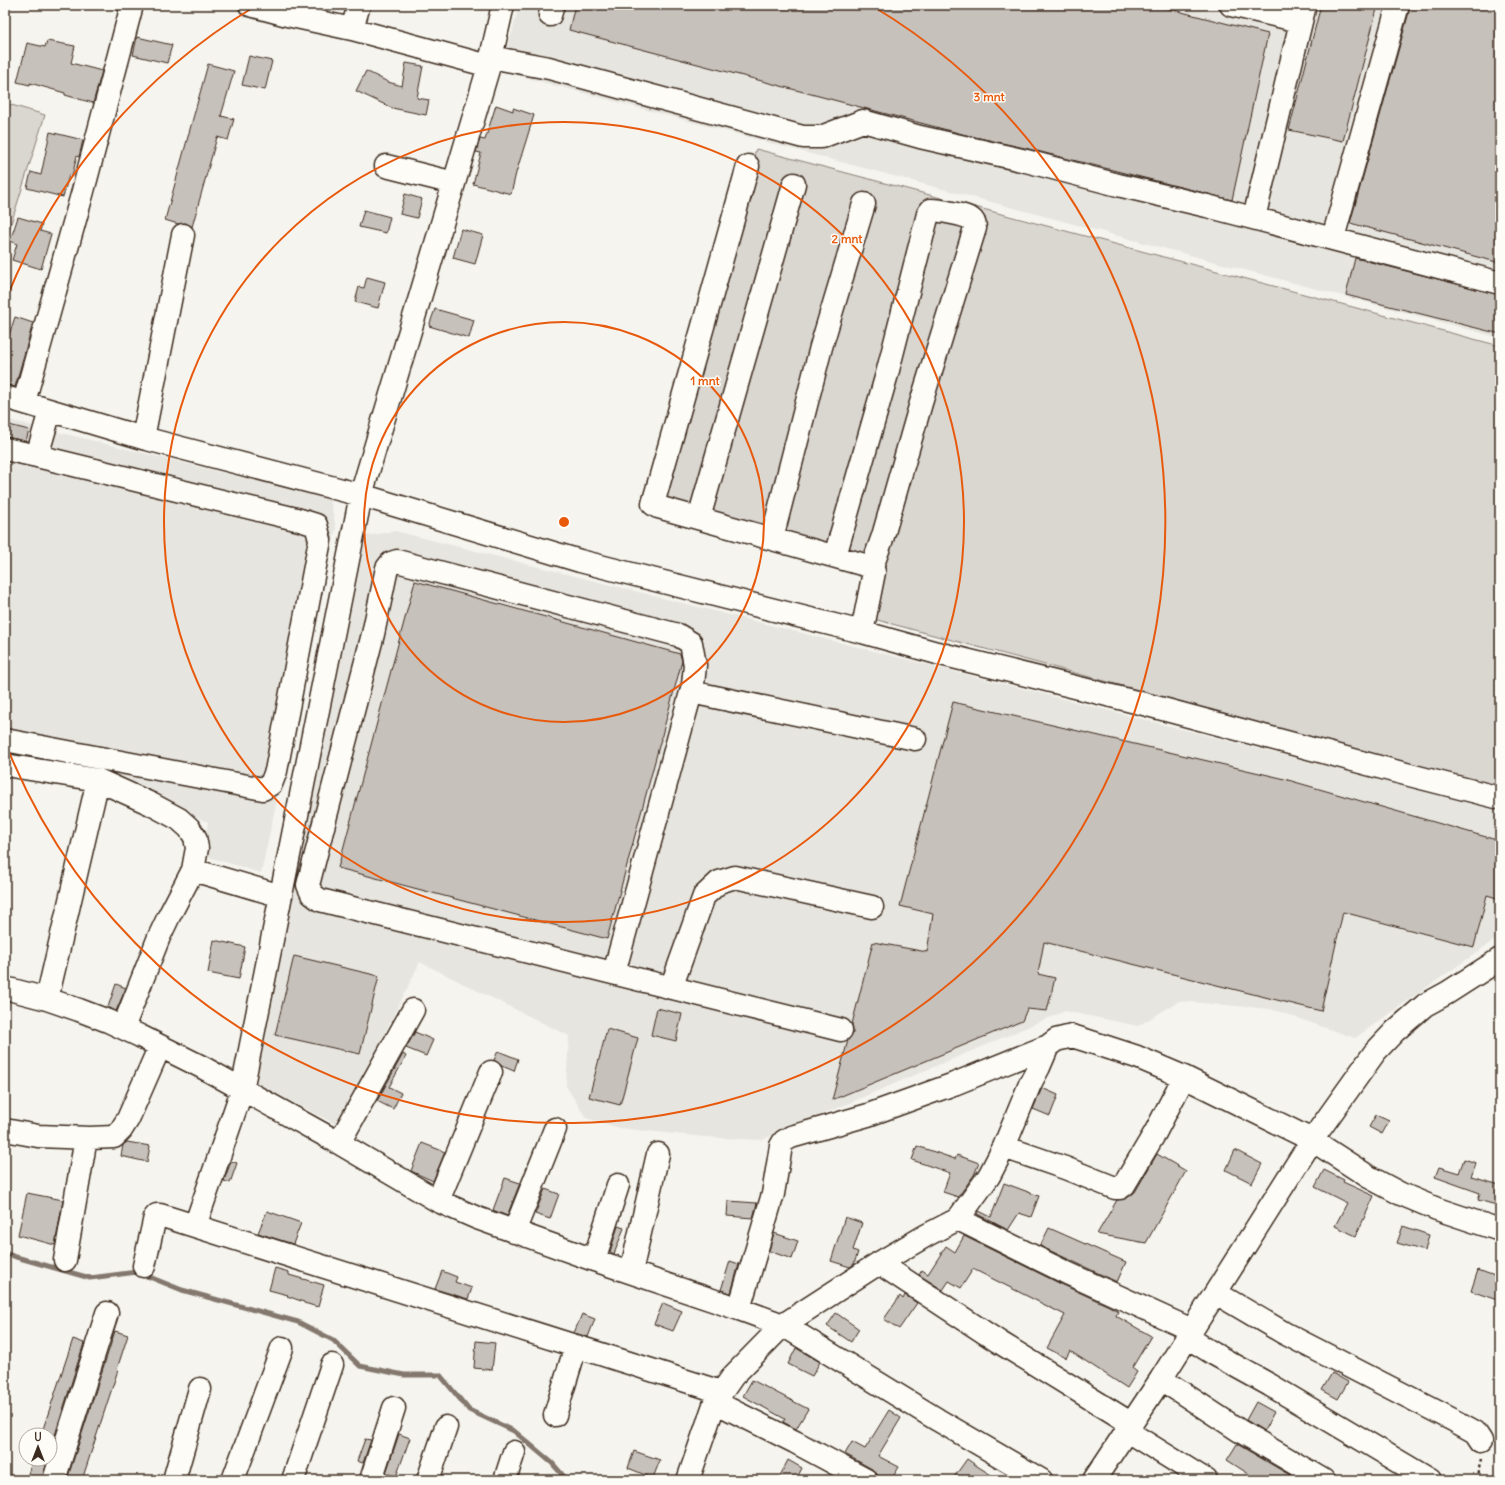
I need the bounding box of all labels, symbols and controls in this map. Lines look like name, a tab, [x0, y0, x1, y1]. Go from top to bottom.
text: 3 mnt	[973, 89, 1005, 104]
text: 2 mnt	[832, 231, 863, 246]
text: 1 mnt	[690, 373, 720, 388]
centre of rings	[557, 515, 571, 529]
north arrow	[18, 1427, 58, 1467]
text: U	[34, 1430, 42, 1444]

